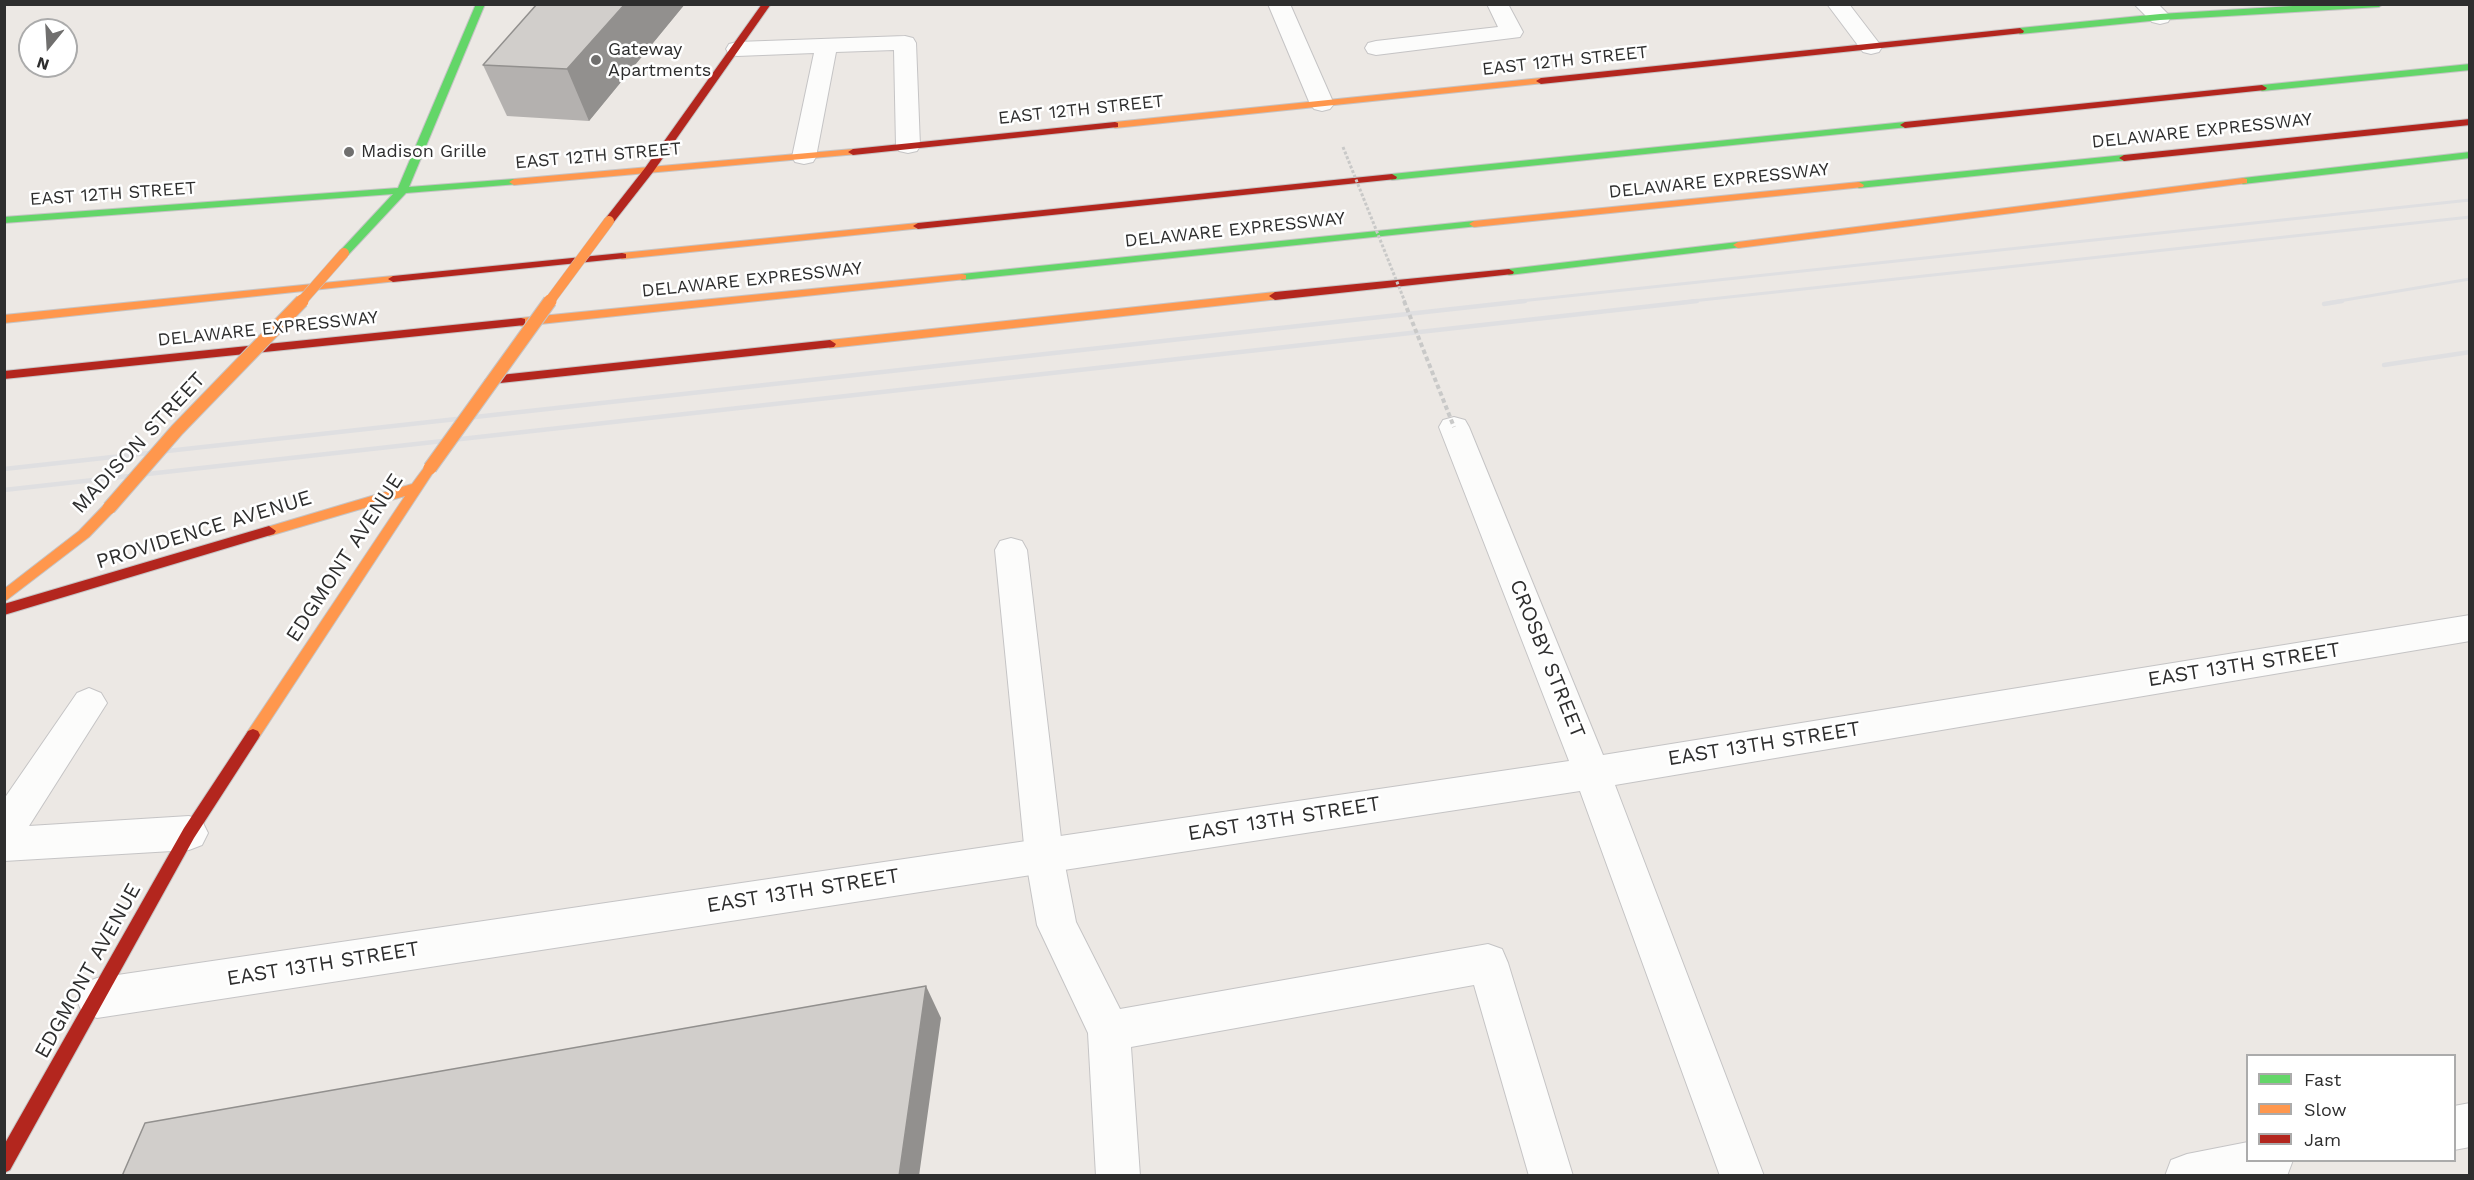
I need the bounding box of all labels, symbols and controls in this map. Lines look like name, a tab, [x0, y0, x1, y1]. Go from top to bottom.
north arrow	[18, 18, 78, 78]
place label: Gateway Apartments	[608, 39, 711, 82]
street label: EAST 12TH STREET	[1481, 42, 1649, 80]
text: N	[34, 53, 51, 75]
marker: Gateway Apartments	[589, 53, 603, 67]
street label: EAST 12TH STREET	[997, 91, 1165, 129]
street label: DELAWARE EXPRESSWAY	[2091, 109, 2313, 153]
street label: EAST 12TH STREET	[514, 138, 682, 174]
place label: Madison Grille	[361, 141, 487, 163]
marker: Madison Grille	[342, 145, 356, 159]
street label: DELAWARE EXPRESSWAY	[1608, 159, 1830, 203]
street label: EAST 12TH STREET	[29, 177, 197, 211]
street label: DELAWARE EXPRESSWAY	[1124, 208, 1346, 252]
street label: DELAWARE EXPRESSWAY	[641, 258, 863, 302]
street label: DELAWARE EXPRESSWAY	[157, 307, 379, 351]
street label: MADISON STREET	[67, 367, 211, 519]
street label: EDGMONT AVENUE	[281, 469, 409, 647]
street label: PROVIDENCE AVENUE	[93, 485, 315, 575]
street label: CROSBY STREET	[1504, 576, 1590, 742]
street label: EAST 13TH STREET	[2146, 637, 2342, 693]
street label: EAST 13TH STREET	[1666, 716, 1862, 772]
street label: EAST 13TH STREET	[1186, 791, 1382, 847]
street label: EAST 13TH STREET	[705, 863, 901, 919]
street label: EDGMONT AVENUE	[29, 879, 147, 1063]
street label: EAST 13TH STREET	[225, 936, 421, 992]
legend	[2246, 1054, 2456, 1162]
text: Fast	[2304, 1069, 2341, 1090]
text: Slow	[2304, 1099, 2347, 1120]
text: Jam	[2304, 1129, 2341, 1150]

